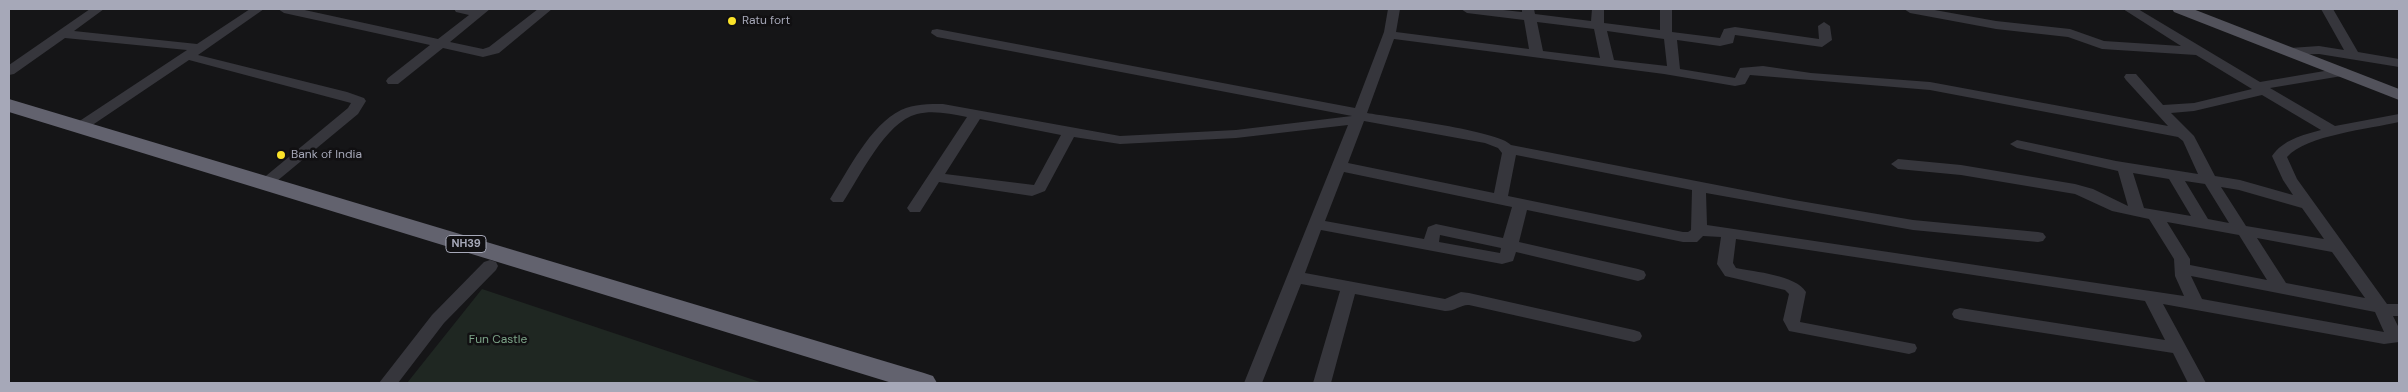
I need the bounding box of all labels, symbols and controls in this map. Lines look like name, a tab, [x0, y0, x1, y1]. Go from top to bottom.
place label: Ratu fort	[742, 14, 790, 28]
marker: Ratu fort	[726, 15, 738, 27]
place label: Bank of India	[291, 148, 362, 162]
marker: Bank of India	[275, 149, 287, 161]
road number: NH39	[446, 235, 486, 252]
park label: Fun Castle	[469, 333, 527, 347]

